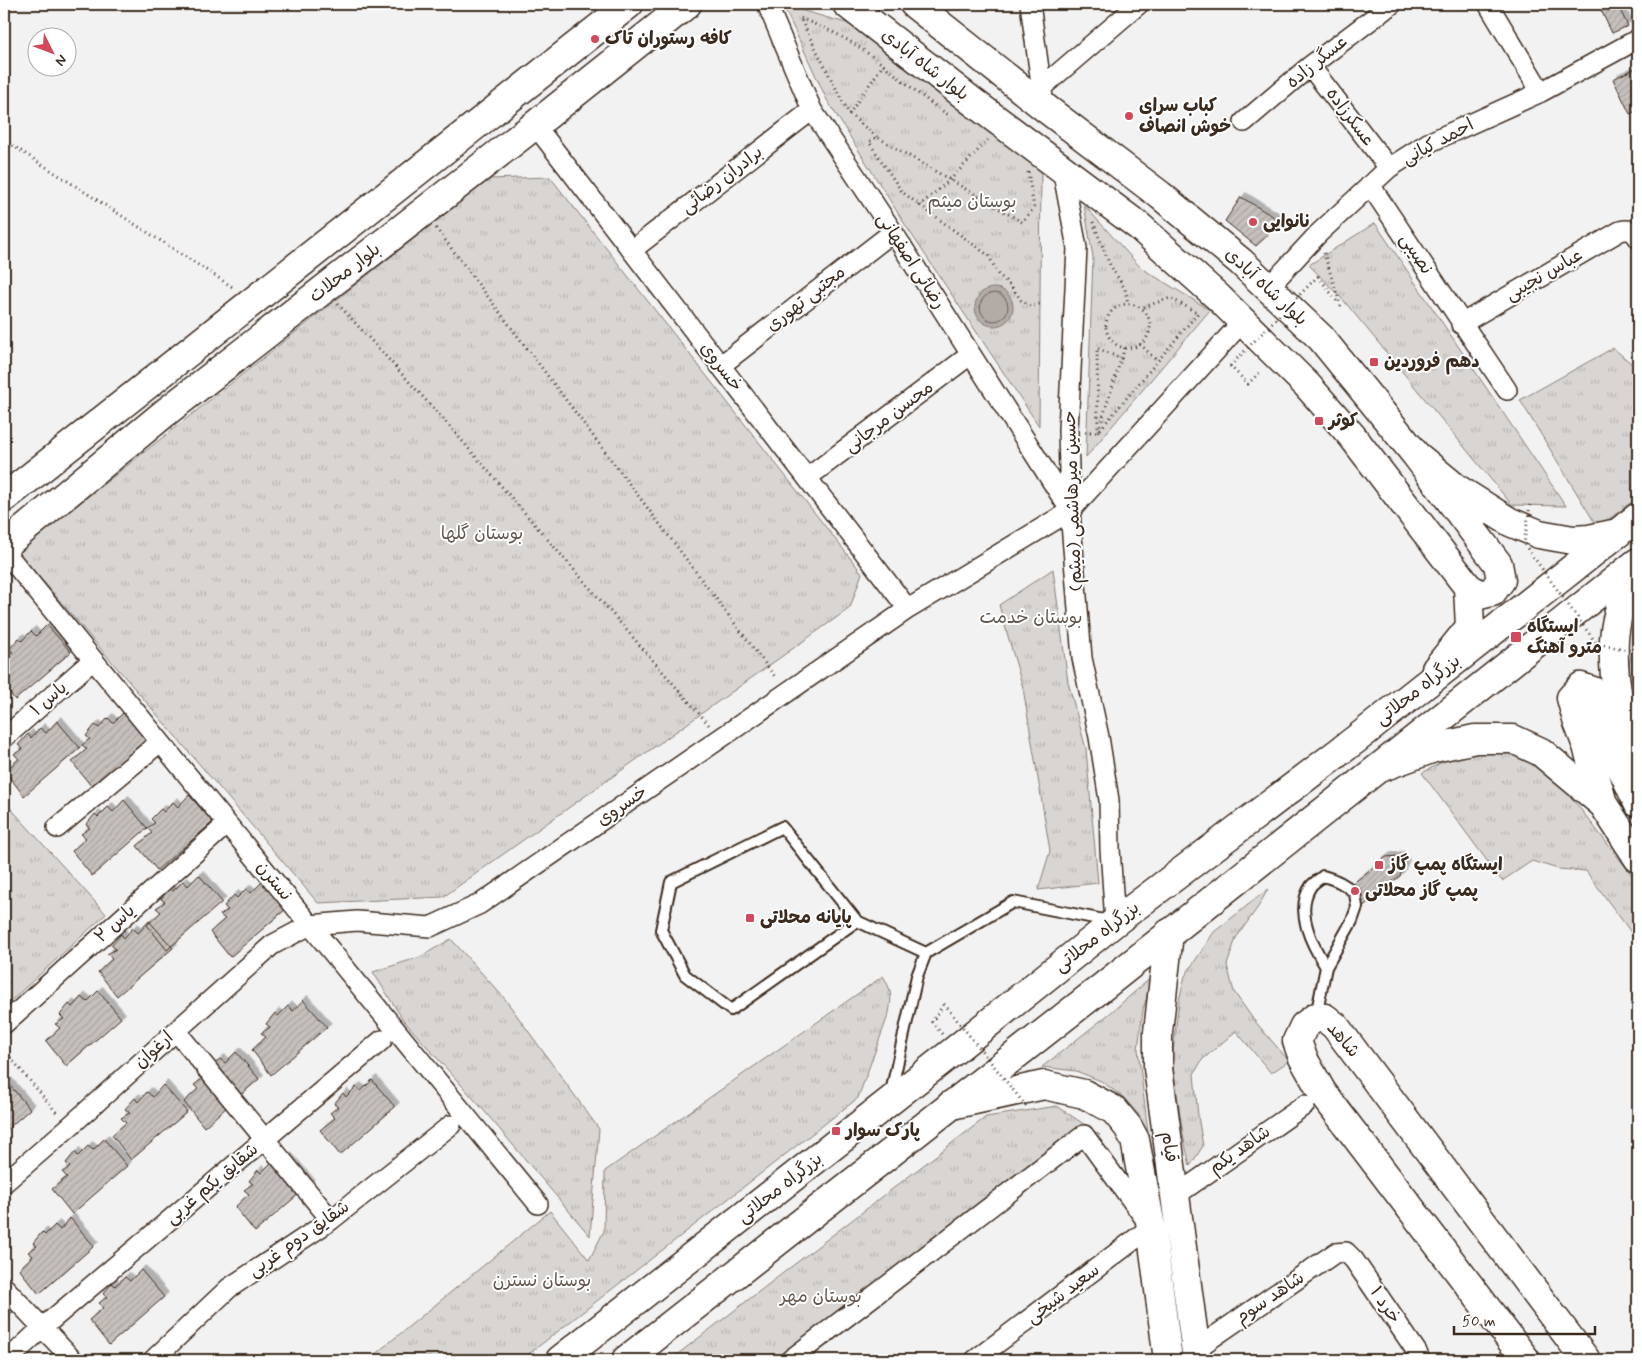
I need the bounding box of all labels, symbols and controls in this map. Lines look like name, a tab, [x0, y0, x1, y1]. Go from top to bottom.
street label: بلوار شاه آبادی	[876, 23, 974, 107]
place label: کافه رستوران تاک	[605, 27, 732, 51]
north arrow	[28, 28, 78, 78]
street label: عسگر زاده	[1281, 30, 1353, 94]
marker: کافه رستوران تاک	[589, 33, 601, 45]
text: N	[51, 51, 71, 70]
street label: عسکرزاده	[1320, 83, 1380, 151]
place label: کباب سرای خوش انصاف	[1139, 94, 1231, 139]
marker: کباب سرای خوش انصاف	[1123, 110, 1135, 122]
street label: احمد کیانی	[1398, 113, 1478, 171]
street label: برادران رضائی	[676, 140, 768, 220]
park label: بوستان میثم	[927, 190, 1017, 215]
street label: رضائی اصفهانی	[871, 208, 951, 314]
place label: نانوایی	[1263, 210, 1311, 234]
marker: نانوایی	[1247, 216, 1259, 228]
street label: نصیبی	[1394, 229, 1438, 279]
street label: بلوار محلات	[304, 238, 386, 308]
street label: بلوار شاه آبادی	[1219, 242, 1313, 332]
street label: عباس نجیبی	[1501, 243, 1587, 307]
street label: مجتبی تهوری	[761, 260, 851, 338]
street label: خسروی	[694, 337, 748, 397]
place label: دهم فروردین	[1384, 350, 1480, 375]
marker: دهم فروردین	[1368, 356, 1380, 368]
street label: محسن مرجانی	[840, 376, 938, 458]
place label: کوثر	[1327, 409, 1358, 433]
street label: حسین میرهاشمی (میثم)	[1058, 410, 1089, 592]
marker: کوثر	[1313, 415, 1325, 427]
park label: بوستان گلها	[441, 522, 523, 546]
park label: بوستان خدمت	[980, 606, 1083, 630]
place label: ایستگاه مترو آهنگ	[1527, 615, 1602, 660]
marker: ایستگاه مترو آهنگ	[1509, 630, 1523, 644]
street label: بزرگراه محلاتی	[1370, 649, 1466, 731]
street label: یاس ۱	[25, 676, 73, 722]
street label: خسروی	[592, 780, 652, 832]
place label: ایستگاه پمپ گاز	[1387, 853, 1503, 877]
street label: نسترن	[251, 856, 297, 906]
marker: ایستگاه پمپ گاز	[1373, 859, 1385, 871]
place label: پمپ گاز محلاتی	[1365, 879, 1479, 903]
marker: پمپ گاز محلاتی	[1349, 885, 1361, 897]
street label: بزرگراه محلاتی	[1049, 896, 1145, 978]
street label: یاس ۲	[89, 899, 141, 949]
place label: پایانه محلاتی	[760, 906, 853, 930]
marker: پایانه محلاتی	[744, 912, 756, 924]
street label: شاهد	[1321, 1017, 1365, 1063]
street label: ارغوان	[129, 1026, 179, 1074]
place label: پارک سوار	[844, 1119, 921, 1143]
street label: شاهد یکم	[1205, 1120, 1276, 1181]
marker: پارک سوار	[830, 1125, 842, 1137]
street label: قیام	[1154, 1130, 1183, 1164]
street label: شقایق یکم غربی	[160, 1138, 264, 1231]
street label: بزرگراه محلاتی	[732, 1147, 828, 1229]
street label: شقایق دوم غربی	[244, 1195, 355, 1284]
street label: سعید شیخی	[1021, 1258, 1105, 1330]
street label: شاهد سوم	[1231, 1266, 1310, 1331]
park label: بوستان نسترن	[493, 1269, 591, 1293]
street label: خرد ۱	[1364, 1282, 1406, 1328]
park label: بوستان مهر	[778, 1285, 862, 1309]
scale bar	[1454, 1304, 1596, 1336]
text: 50 m	[1462, 1312, 1496, 1332]

